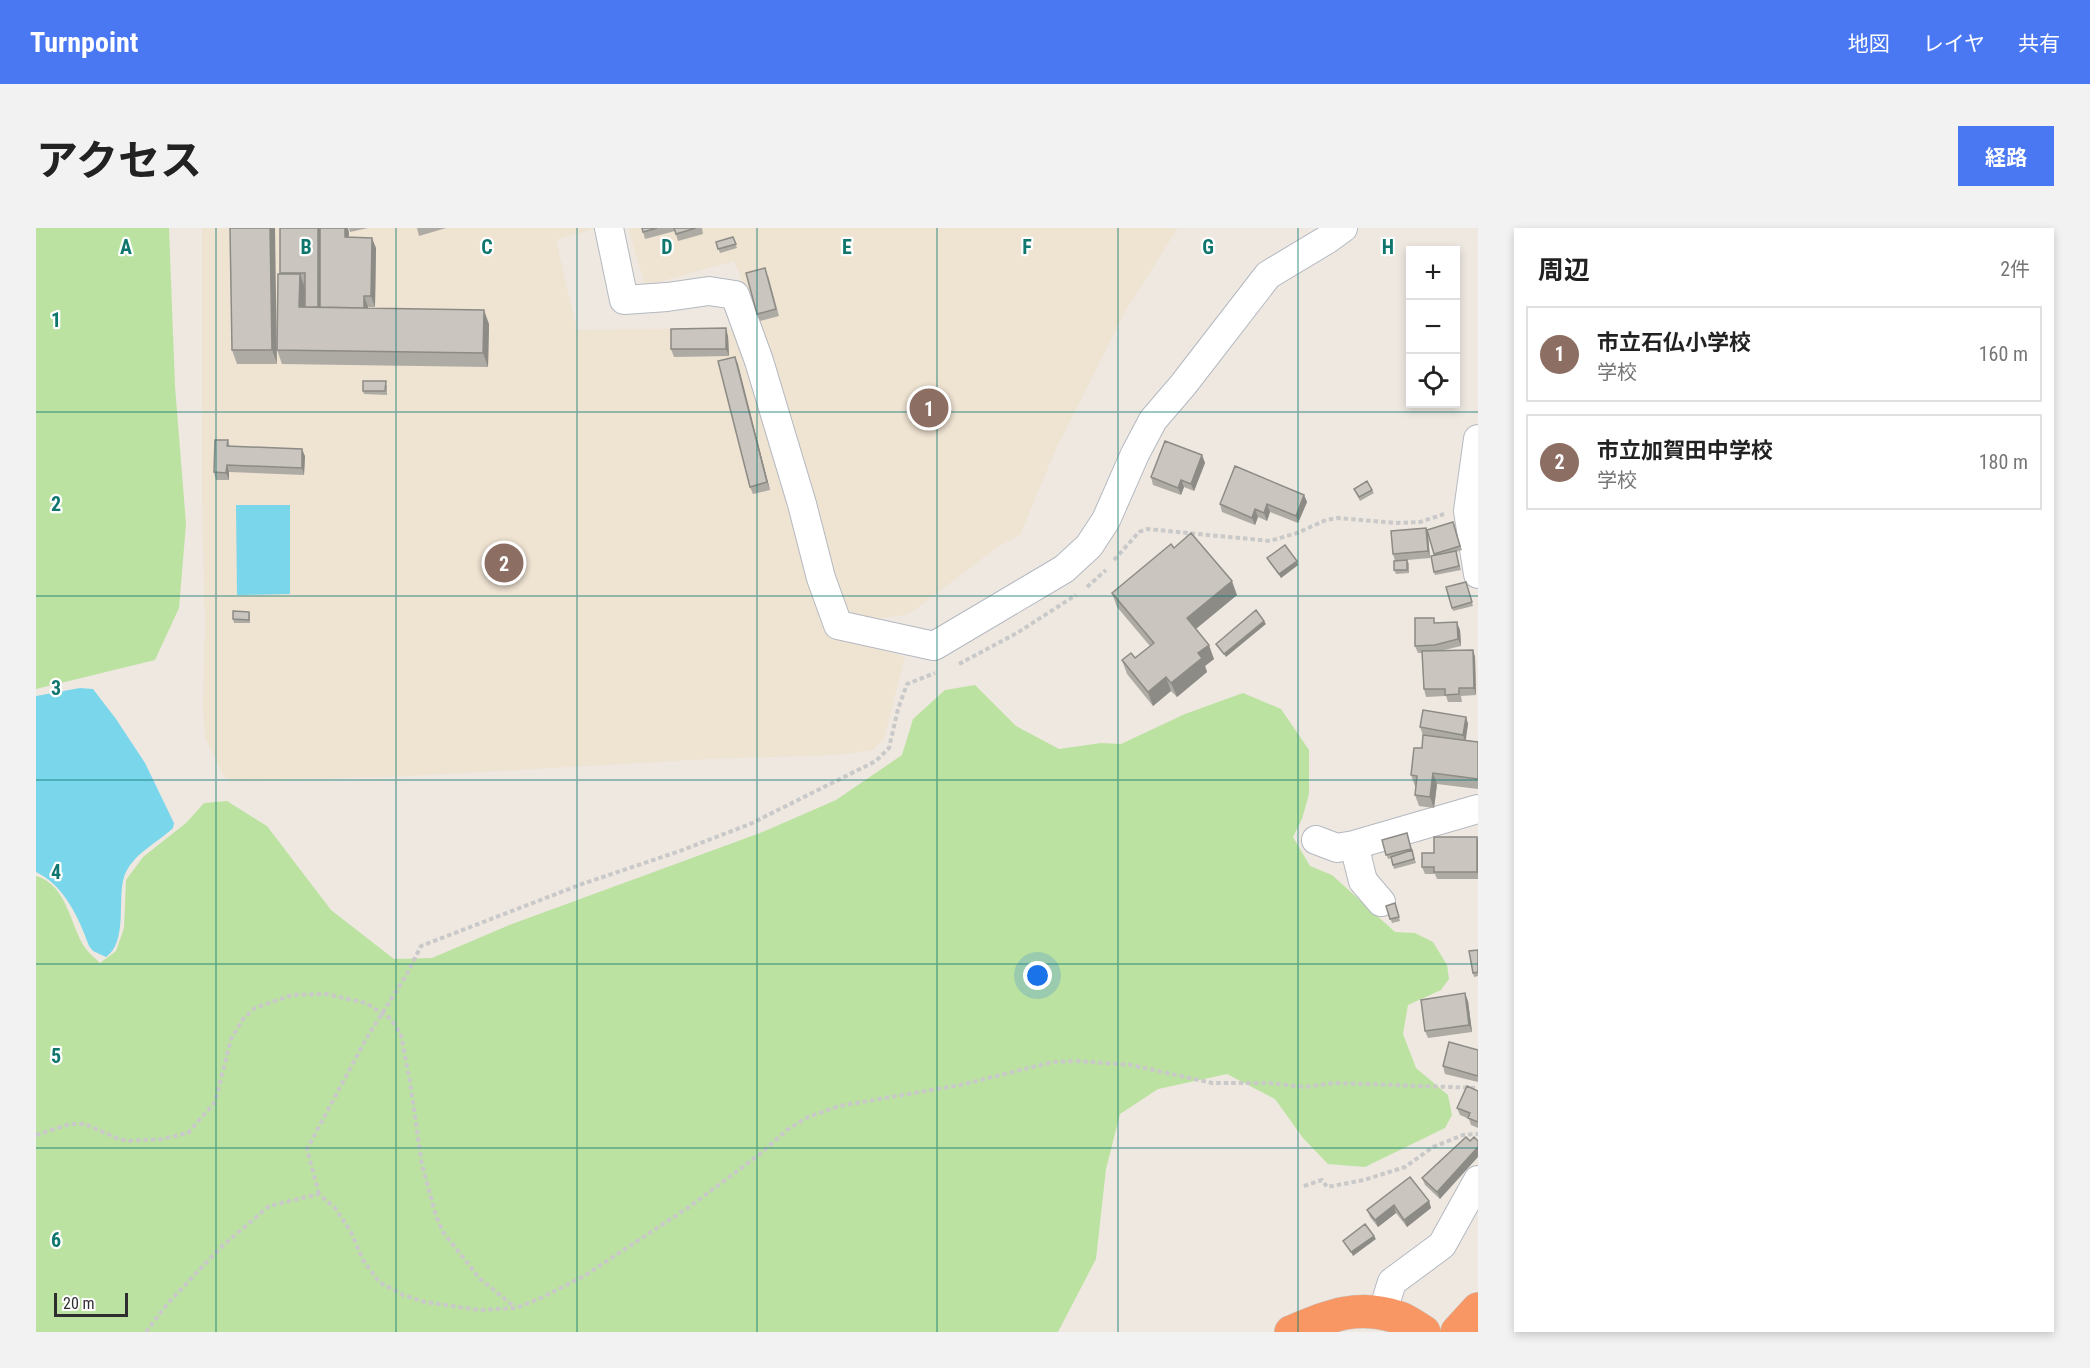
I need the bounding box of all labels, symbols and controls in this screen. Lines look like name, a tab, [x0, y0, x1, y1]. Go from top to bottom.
text: Turnpoint	[30, 26, 138, 59]
text: 地図	[1848, 32, 1890, 56]
text: レイヤ	[1923, 32, 1985, 56]
text: 共有	[2018, 32, 2060, 56]
button: 経路	[1958, 126, 2054, 186]
text: アクセス	[36, 136, 202, 185]
text: A	[120, 235, 132, 259]
text: B	[300, 235, 312, 259]
text: C	[481, 235, 493, 259]
text: D	[661, 235, 673, 259]
text: E	[842, 235, 852, 259]
text: F	[1022, 235, 1032, 259]
text: G	[1202, 235, 1214, 259]
text: H	[1382, 235, 1394, 259]
map controls	[1406, 246, 1460, 408]
button: +	[1406, 246, 1460, 300]
text: 周辺	[1538, 255, 1590, 285]
text: 2件	[2000, 257, 2030, 281]
button: −	[1406, 300, 1460, 354]
text: 1	[51, 308, 61, 332]
text: 市立石仏小学校	[1597, 330, 1751, 355]
text: 1	[1554, 342, 1565, 366]
text: 160 m	[1979, 342, 2028, 366]
button: locate	[1406, 354, 1460, 408]
text: 学校	[1597, 360, 1637, 384]
pin: 1	[910, 386, 948, 430]
text: 市立加賀田中学校	[1597, 438, 1773, 463]
text: 2	[1554, 450, 1565, 474]
text: 180 m	[1979, 450, 2028, 474]
text: 学校	[1597, 468, 1637, 492]
text: 2	[51, 492, 61, 516]
pin: 2	[484, 540, 524, 586]
text: 3	[51, 676, 61, 700]
text: 4	[51, 860, 61, 884]
your location	[1023, 961, 1052, 990]
text: 5	[51, 1044, 61, 1068]
text: 6	[51, 1228, 61, 1252]
scale bar	[54, 1290, 128, 1318]
text: 20 m	[63, 1294, 95, 1313]

